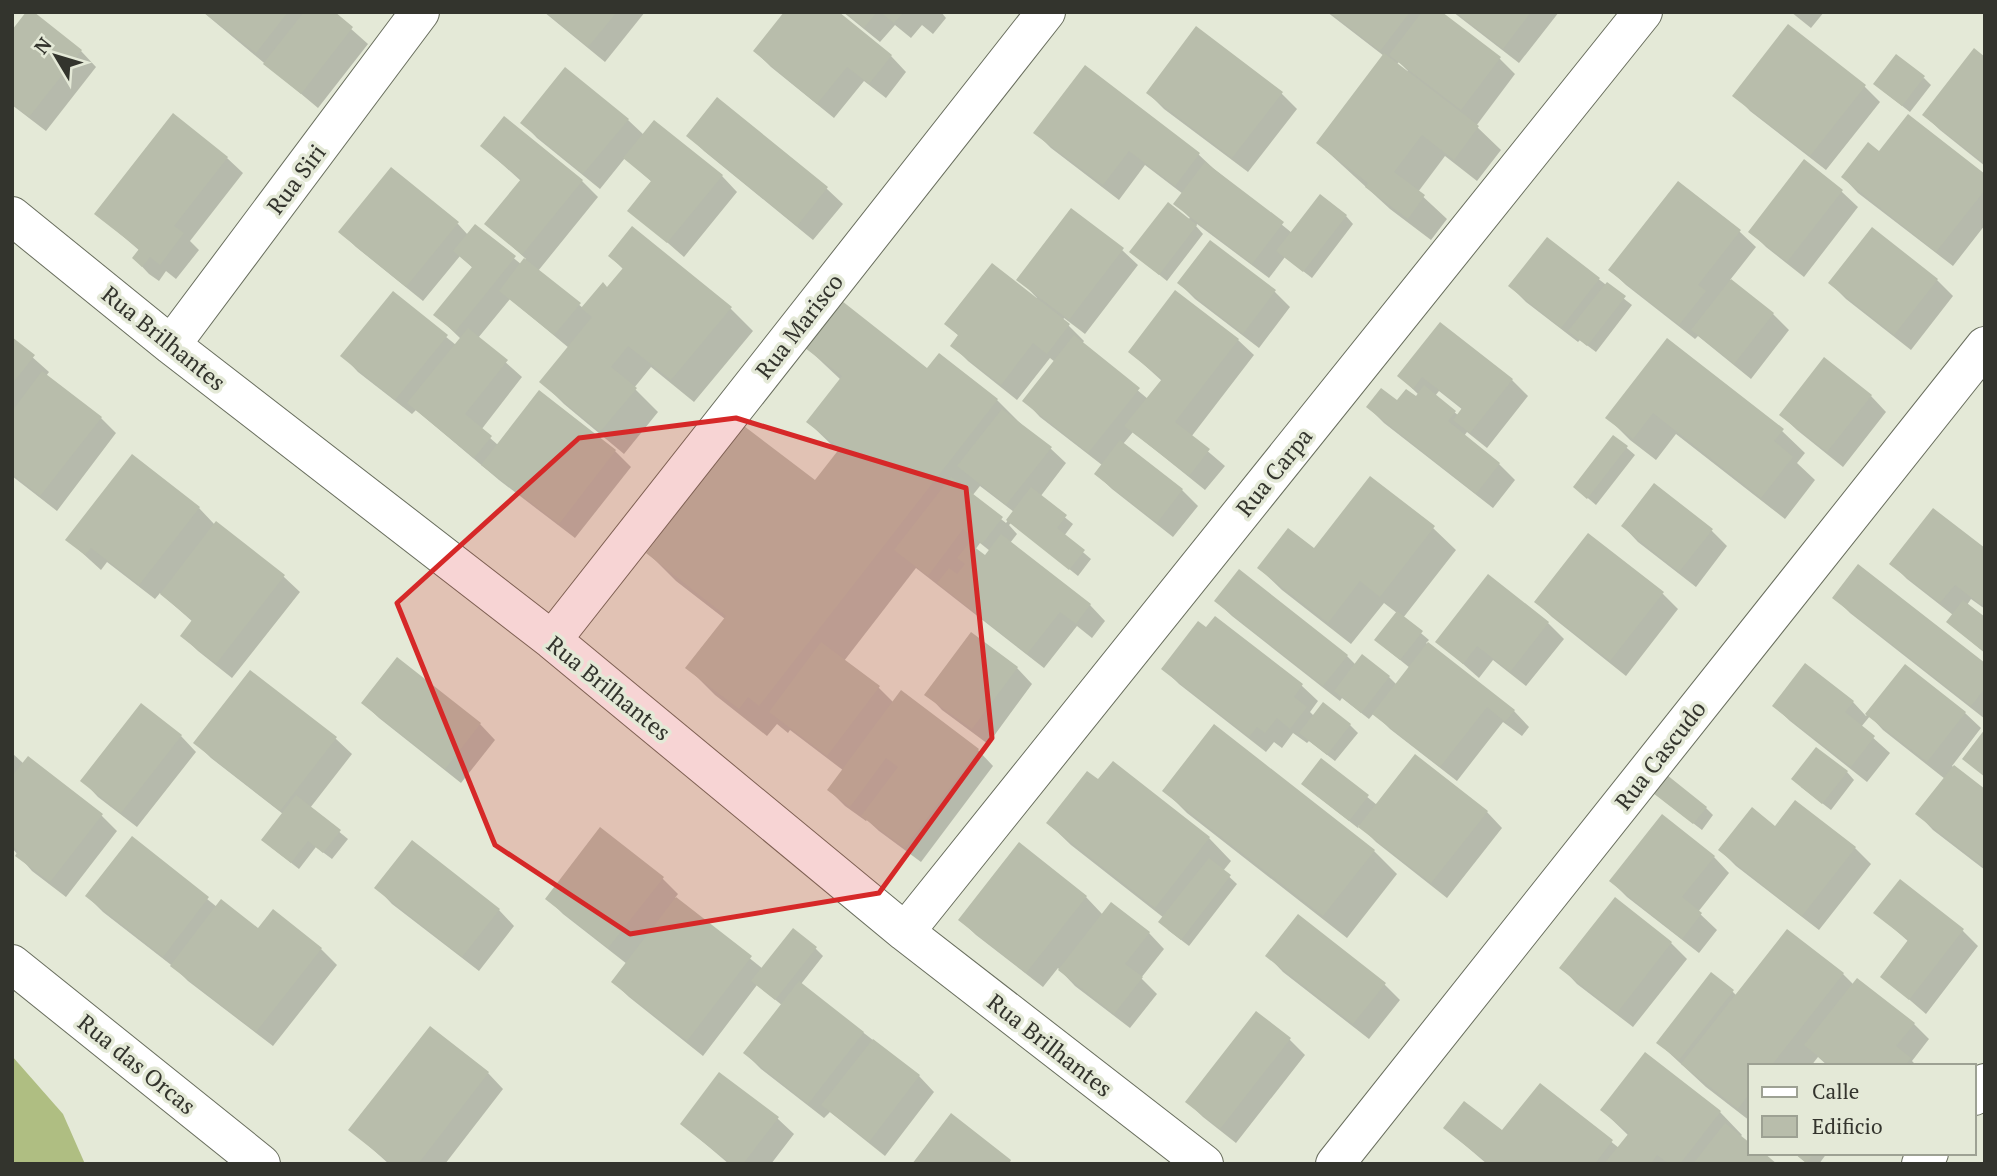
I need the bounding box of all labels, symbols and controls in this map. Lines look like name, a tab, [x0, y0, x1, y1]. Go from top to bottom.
north arrow	[21, 21, 91, 91]
text: N	[28, 31, 57, 59]
street label: Rua Siri	[260, 138, 333, 220]
street label: Rua Marisco	[748, 267, 850, 385]
street label: Rua Brilhantes	[96, 279, 232, 397]
street label: Rua Carpa	[1229, 421, 1319, 523]
street label: Rua Brilhantes	[541, 629, 677, 747]
street label: Rua Cascudo	[1608, 694, 1712, 816]
street label: Rua Brilhantes	[981, 986, 1119, 1104]
street label: Rua das Orcas	[72, 1007, 202, 1121]
legend	[1748, 1064, 1976, 1155]
text: Calle	[1812, 1077, 1859, 1105]
text: Edificio	[1812, 1112, 1883, 1140]

